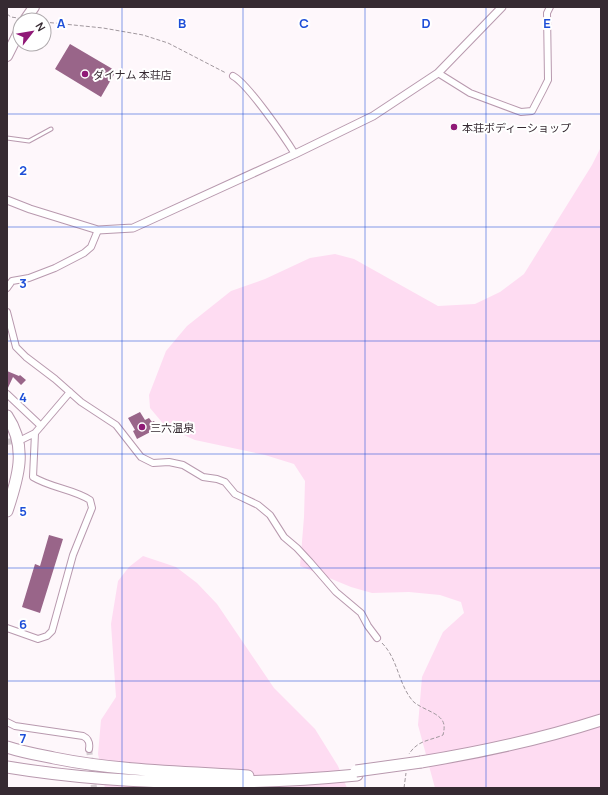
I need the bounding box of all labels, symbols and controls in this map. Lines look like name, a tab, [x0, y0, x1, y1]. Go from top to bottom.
north arrow	[12, 12, 52, 52]
text: A	[57, 14, 66, 32]
text: B	[178, 14, 186, 32]
text: C	[299, 14, 309, 32]
text: D	[421, 14, 431, 32]
text: E	[543, 14, 551, 32]
text: N	[33, 19, 50, 34]
place label: ダイナム 本荘店	[93, 67, 172, 82]
marker: ダイナム 本荘店	[80, 69, 90, 79]
place label: 本荘ボディーショップ	[462, 120, 571, 135]
marker: 本荘ボディーショップ	[449, 122, 459, 132]
text: 2	[19, 161, 27, 179]
text: 3	[19, 274, 27, 292]
text: 4	[19, 388, 27, 406]
place label: 三六温泉	[150, 420, 195, 435]
marker: 三六温泉	[137, 422, 147, 432]
text: 5	[19, 502, 27, 520]
text: 6	[19, 615, 27, 633]
text: 7	[20, 729, 27, 747]

